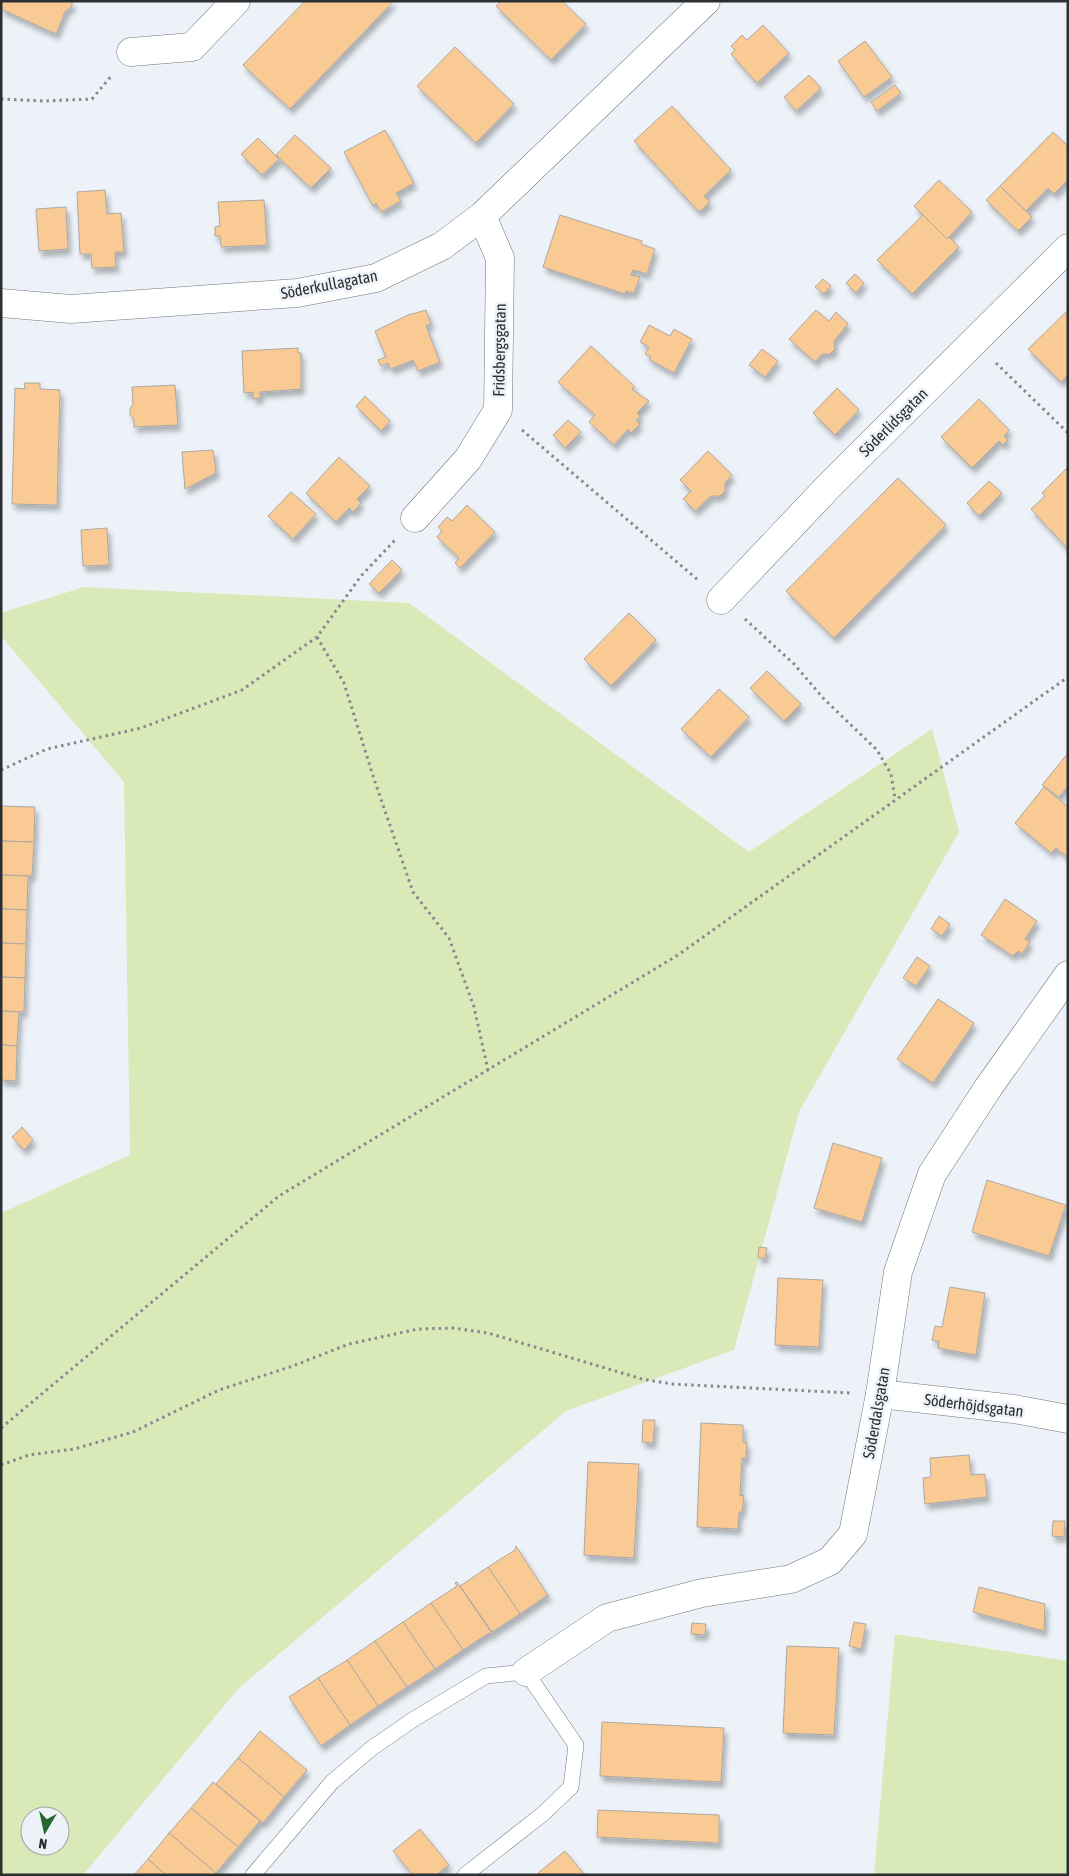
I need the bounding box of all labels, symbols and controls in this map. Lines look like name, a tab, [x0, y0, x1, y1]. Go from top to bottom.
street label: Söderkullagatan	[279, 266, 379, 303]
street label: Fridsbergsgatan	[489, 303, 510, 397]
street label: Söderlidsgatan	[855, 384, 931, 460]
street label: Söderdalsgatan	[859, 1366, 894, 1460]
street label: Söderhöjdsgatan	[923, 1390, 1025, 1421]
north arrow	[20, 1806, 70, 1856]
text: N	[38, 1835, 48, 1852]

